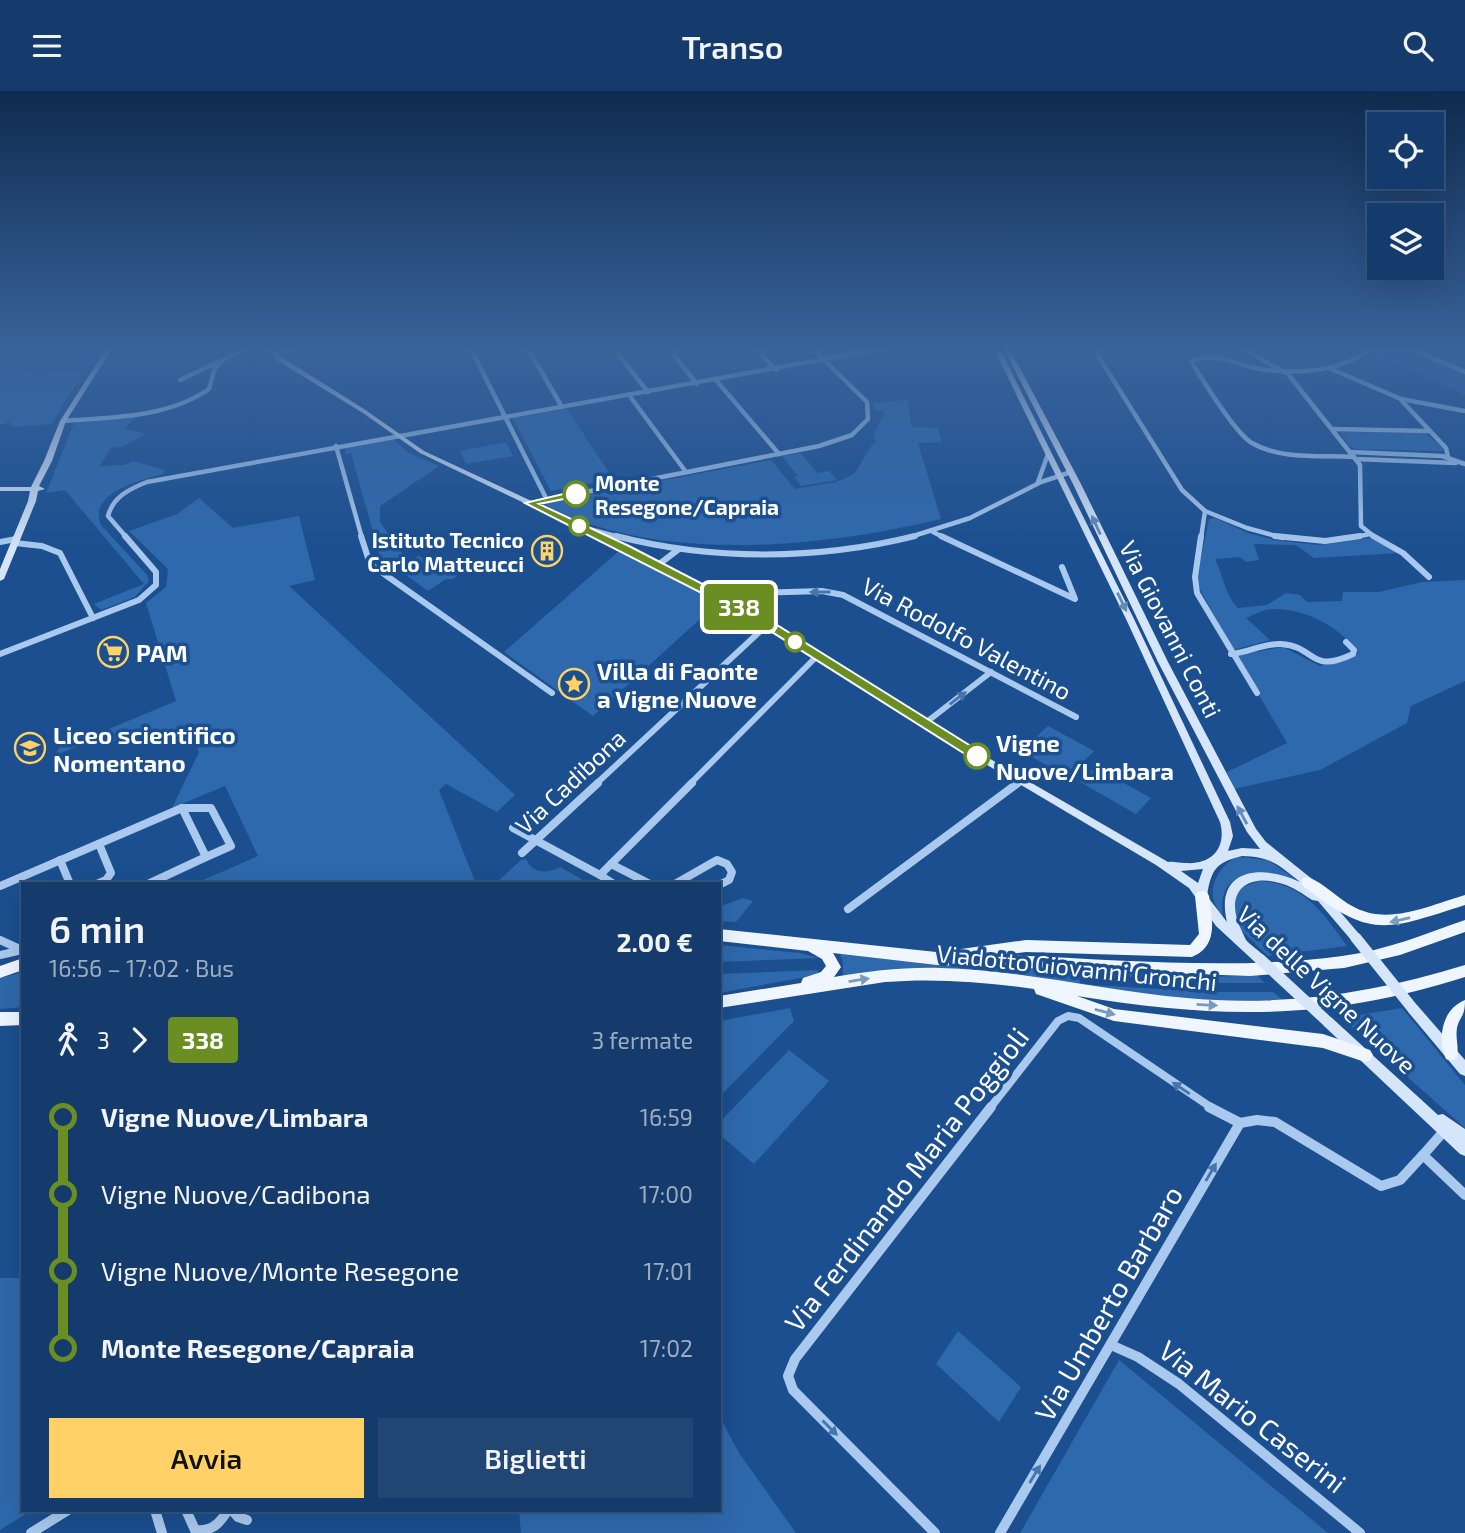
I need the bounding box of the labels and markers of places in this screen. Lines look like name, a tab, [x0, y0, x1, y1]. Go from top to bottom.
place label: Monte Resegone/Capraia	[595, 470, 779, 519]
marker: Monte Resegone/Capraia	[563, 481, 589, 507]
unlabelled marker	[569, 516, 589, 536]
place label: Istituto Tecnico Carlo Matteucci	[367, 527, 524, 576]
building icon: Istituto Tecnico Carlo Matteucci	[530, 534, 564, 568]
unlabelled marker	[785, 632, 805, 652]
supermarket icon: PAM	[96, 635, 130, 669]
place label: PAM	[136, 638, 188, 667]
place label: Villa di Faonte a Vigne Nuove	[597, 656, 758, 713]
place icon: Villa di Faonte a Vigne Nuove	[557, 667, 591, 701]
place label: Liceo scientifico Nomentano	[53, 720, 236, 777]
place label: Vigne Nuove/Limbara	[996, 728, 1174, 785]
school or university icon: Liceo scientifico Nomentano	[13, 731, 47, 765]
marker: Vigne Nuove/Limbara	[964, 743, 990, 769]

